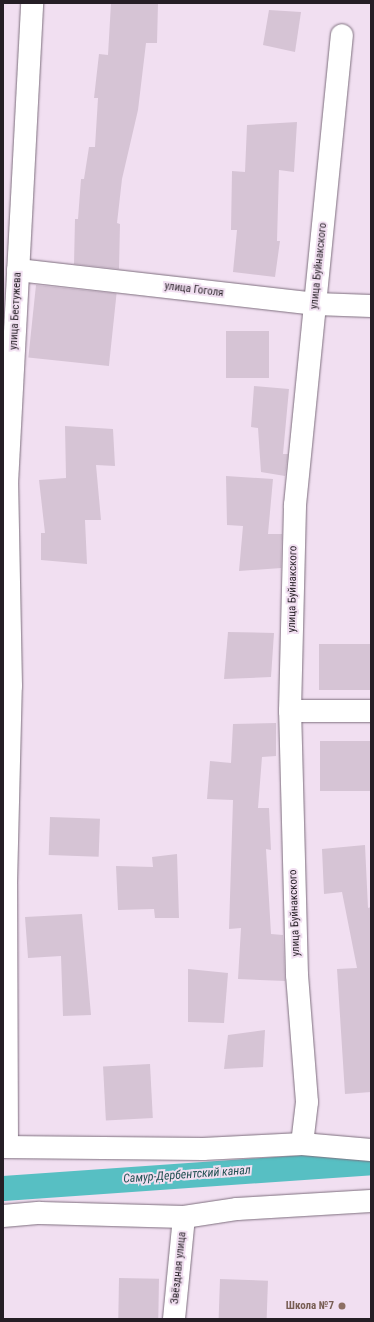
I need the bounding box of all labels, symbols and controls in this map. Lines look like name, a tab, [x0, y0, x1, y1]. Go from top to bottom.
street label: улица Буйнакского	[308, 222, 330, 310]
street label: улица Бестужева	[7, 272, 25, 350]
street label: улица Гоголя	[164, 280, 224, 300]
street label: улица Буйнакского	[286, 546, 300, 632]
street label: улица Буйнакского	[287, 869, 303, 957]
water label: Самур-Дербентский канал	[123, 1163, 251, 1187]
street label: Звёздная улица	[169, 1231, 189, 1305]
place label: Школа №7	[286, 1299, 334, 1313]
marker: Школа №7	[337, 1301, 347, 1311]

